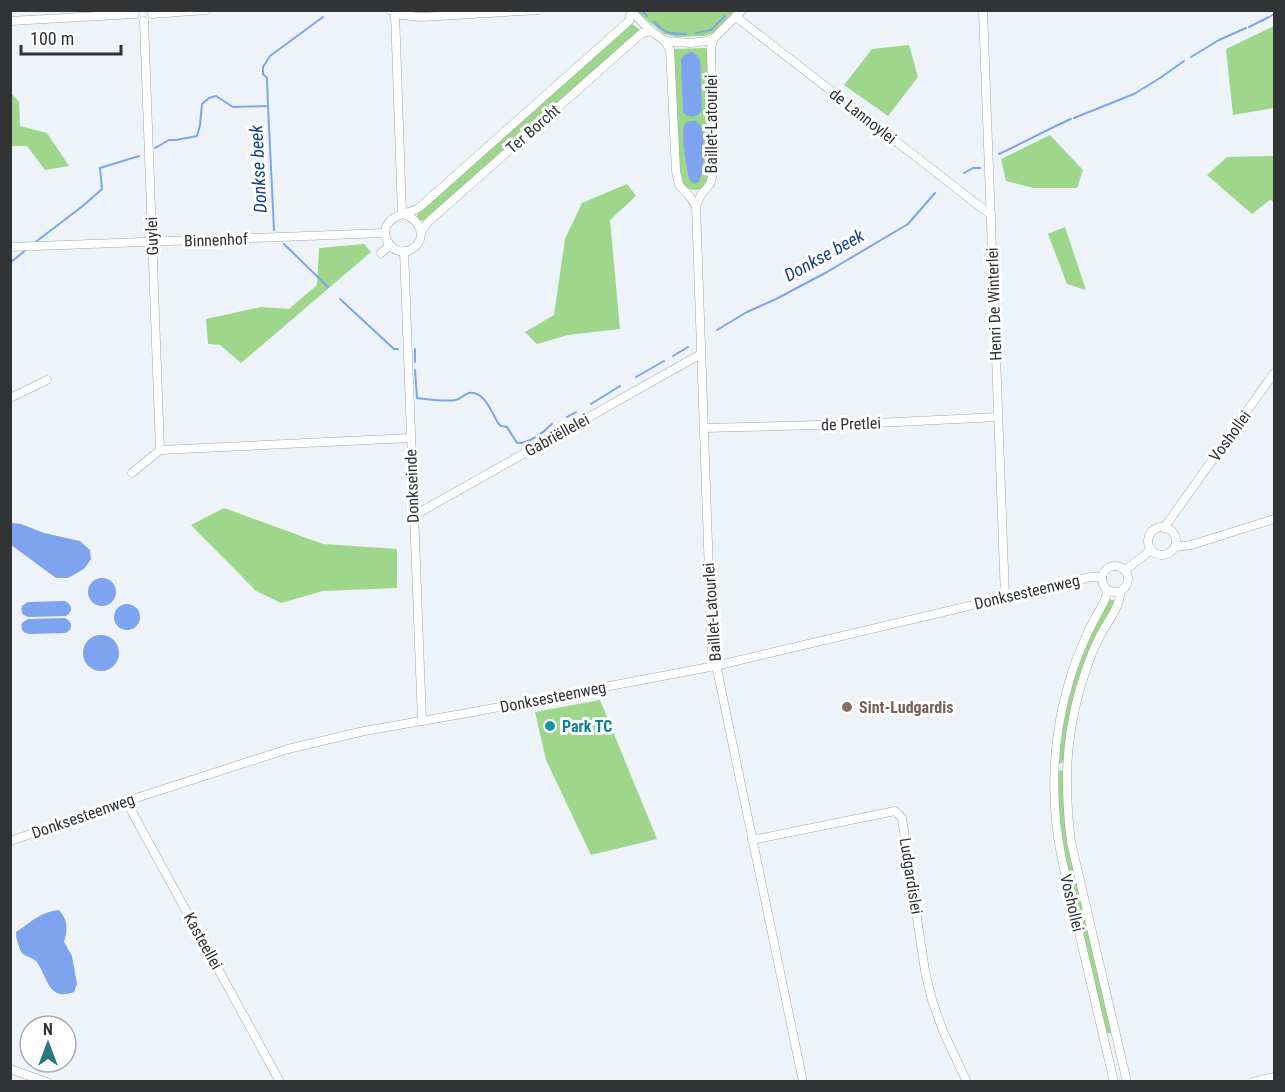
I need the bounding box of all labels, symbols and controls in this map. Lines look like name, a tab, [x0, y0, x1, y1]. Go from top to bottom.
scale bar	[21, 18, 122, 56]
text: 100 m	[30, 28, 74, 49]
street label: Baillet-Latourlei	[702, 75, 721, 173]
street label: de Lannoylei	[826, 84, 900, 148]
street label: Ter Borcht	[502, 100, 564, 157]
water label: Donkse beek	[245, 123, 271, 214]
street label: Guylei	[142, 216, 162, 256]
water label: Donkse beek	[780, 224, 869, 286]
street label: Binnenhof	[184, 229, 248, 251]
street label: Henri De Winterlei	[983, 247, 1005, 361]
street label: Voshollei	[1205, 407, 1255, 465]
street label: Gabriëllelei	[521, 410, 593, 460]
street label: de Pretlei	[821, 413, 881, 435]
street label: Donkseinde	[401, 449, 423, 523]
street label: Baillet-Latourlei	[699, 562, 725, 662]
street label: Donksesteenweg	[972, 571, 1082, 613]
street label: Donksesteenweg	[498, 677, 608, 717]
place label: Sint-Ludgardis	[859, 698, 954, 717]
marker: Sint-Ludgardis	[840, 700, 854, 714]
place label: Park TC	[562, 717, 612, 736]
marker: Park TC	[543, 719, 557, 733]
street label: Donksesteenweg	[29, 790, 137, 842]
street label: Ludgardislei	[896, 837, 926, 915]
street label: Voshollei	[1056, 872, 1088, 934]
street label: Kasteellei	[180, 909, 226, 973]
north arrow	[18, 1014, 78, 1074]
text: N	[43, 1020, 53, 1039]

